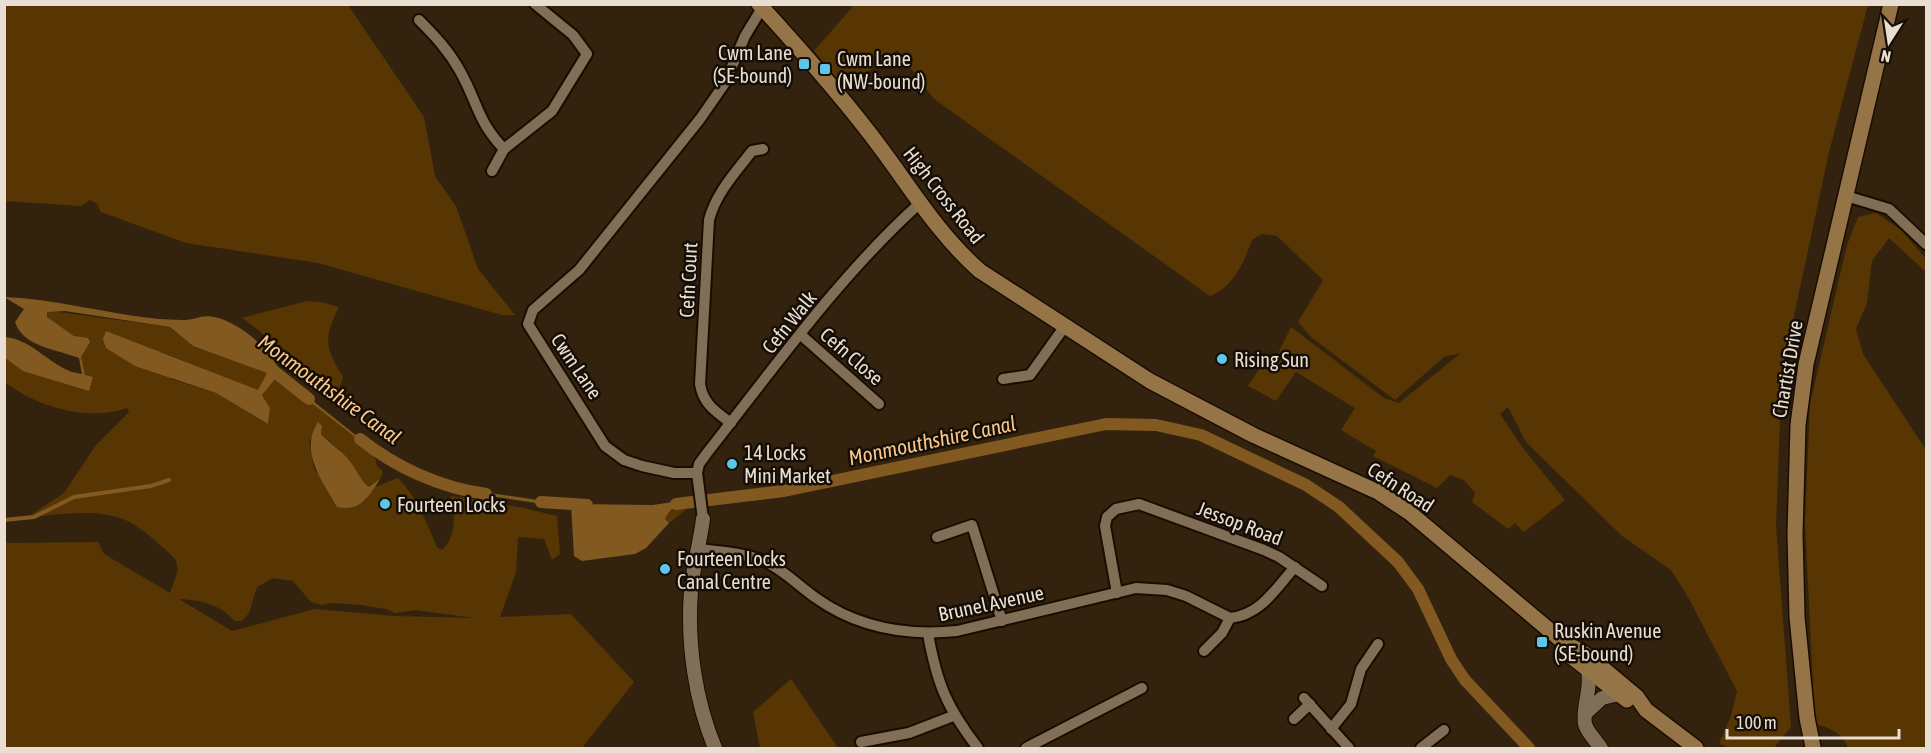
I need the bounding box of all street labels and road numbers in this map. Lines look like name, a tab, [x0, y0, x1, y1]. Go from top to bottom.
street label: High Cross Road	[899, 142, 989, 248]
street label: Cefn Court	[675, 241, 701, 318]
street label: Cefn Walk	[757, 286, 821, 358]
street label: Chartist Drive	[1767, 319, 1807, 419]
street label: Cefn Close	[816, 322, 888, 390]
street label: Cwm Lane	[547, 329, 607, 403]
street label: Cefn Road	[1364, 457, 1438, 517]
street label: Jessop Road	[1194, 496, 1286, 550]
street label: Brunel Avenue	[936, 581, 1046, 625]

